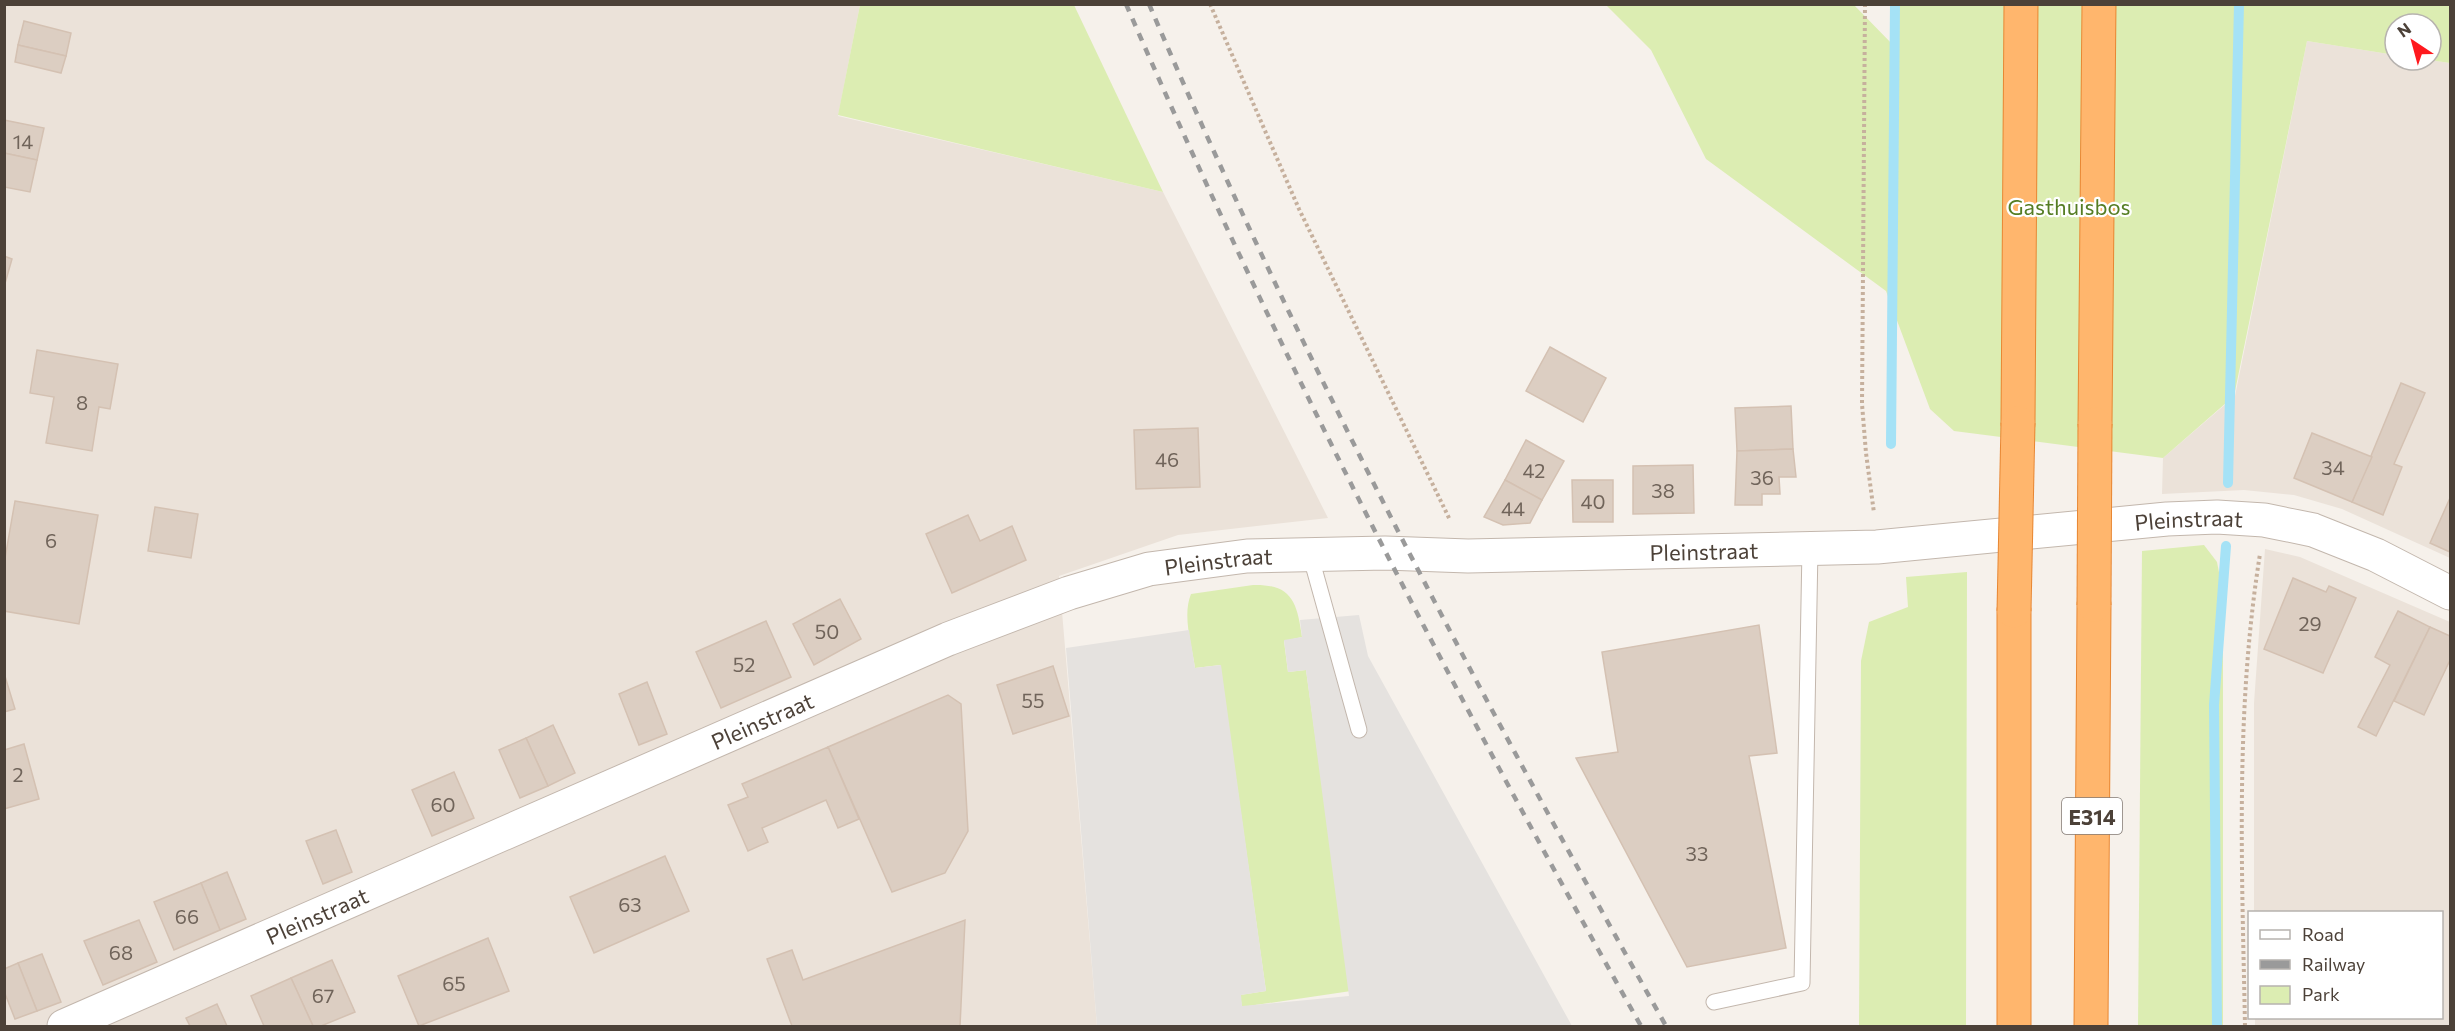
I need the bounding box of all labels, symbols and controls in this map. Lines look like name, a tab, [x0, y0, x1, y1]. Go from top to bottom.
north arrow	[2383, 12, 2443, 72]
text: N	[2393, 18, 2414, 41]
house number: 14	[13, 129, 33, 153]
park label: Gasthuisbos	[2007, 193, 2131, 220]
house number: 8	[76, 390, 88, 414]
house number: 46	[1155, 447, 1179, 471]
house number: 34	[2321, 455, 2345, 479]
house number: 42	[1523, 458, 1545, 482]
house number: 36	[1750, 465, 1774, 489]
house number: 38	[1651, 478, 1675, 502]
house number: 40	[1580, 489, 1606, 513]
house number: 44	[1501, 496, 1525, 520]
street label: Pleinstraat	[2133, 503, 2244, 536]
house number: 6	[45, 528, 57, 552]
street label: Pleinstraat	[1649, 536, 1759, 566]
street label: Pleinstraat	[1163, 542, 1273, 580]
house number: 29	[2298, 611, 2322, 635]
house number: 50	[815, 619, 839, 643]
house number: 52	[733, 652, 755, 676]
street label: Pleinstraat	[707, 686, 817, 755]
house number: 55	[1022, 688, 1044, 712]
house number: 2	[12, 762, 24, 786]
house number: 60	[430, 792, 456, 816]
road number: E314	[2062, 798, 2122, 834]
house number: 33	[1686, 841, 1708, 865]
street label: Pleinstraat	[262, 881, 372, 950]
house number: 63	[618, 892, 642, 916]
house number: 66	[175, 904, 199, 928]
legend	[2248, 911, 2443, 1019]
text: Road	[2302, 923, 2344, 945]
house number: 68	[109, 940, 133, 964]
text: Railway	[2302, 953, 2365, 975]
house number: 65	[442, 971, 466, 995]
house number: 67	[312, 983, 334, 1007]
text: Park	[2302, 983, 2340, 1005]

